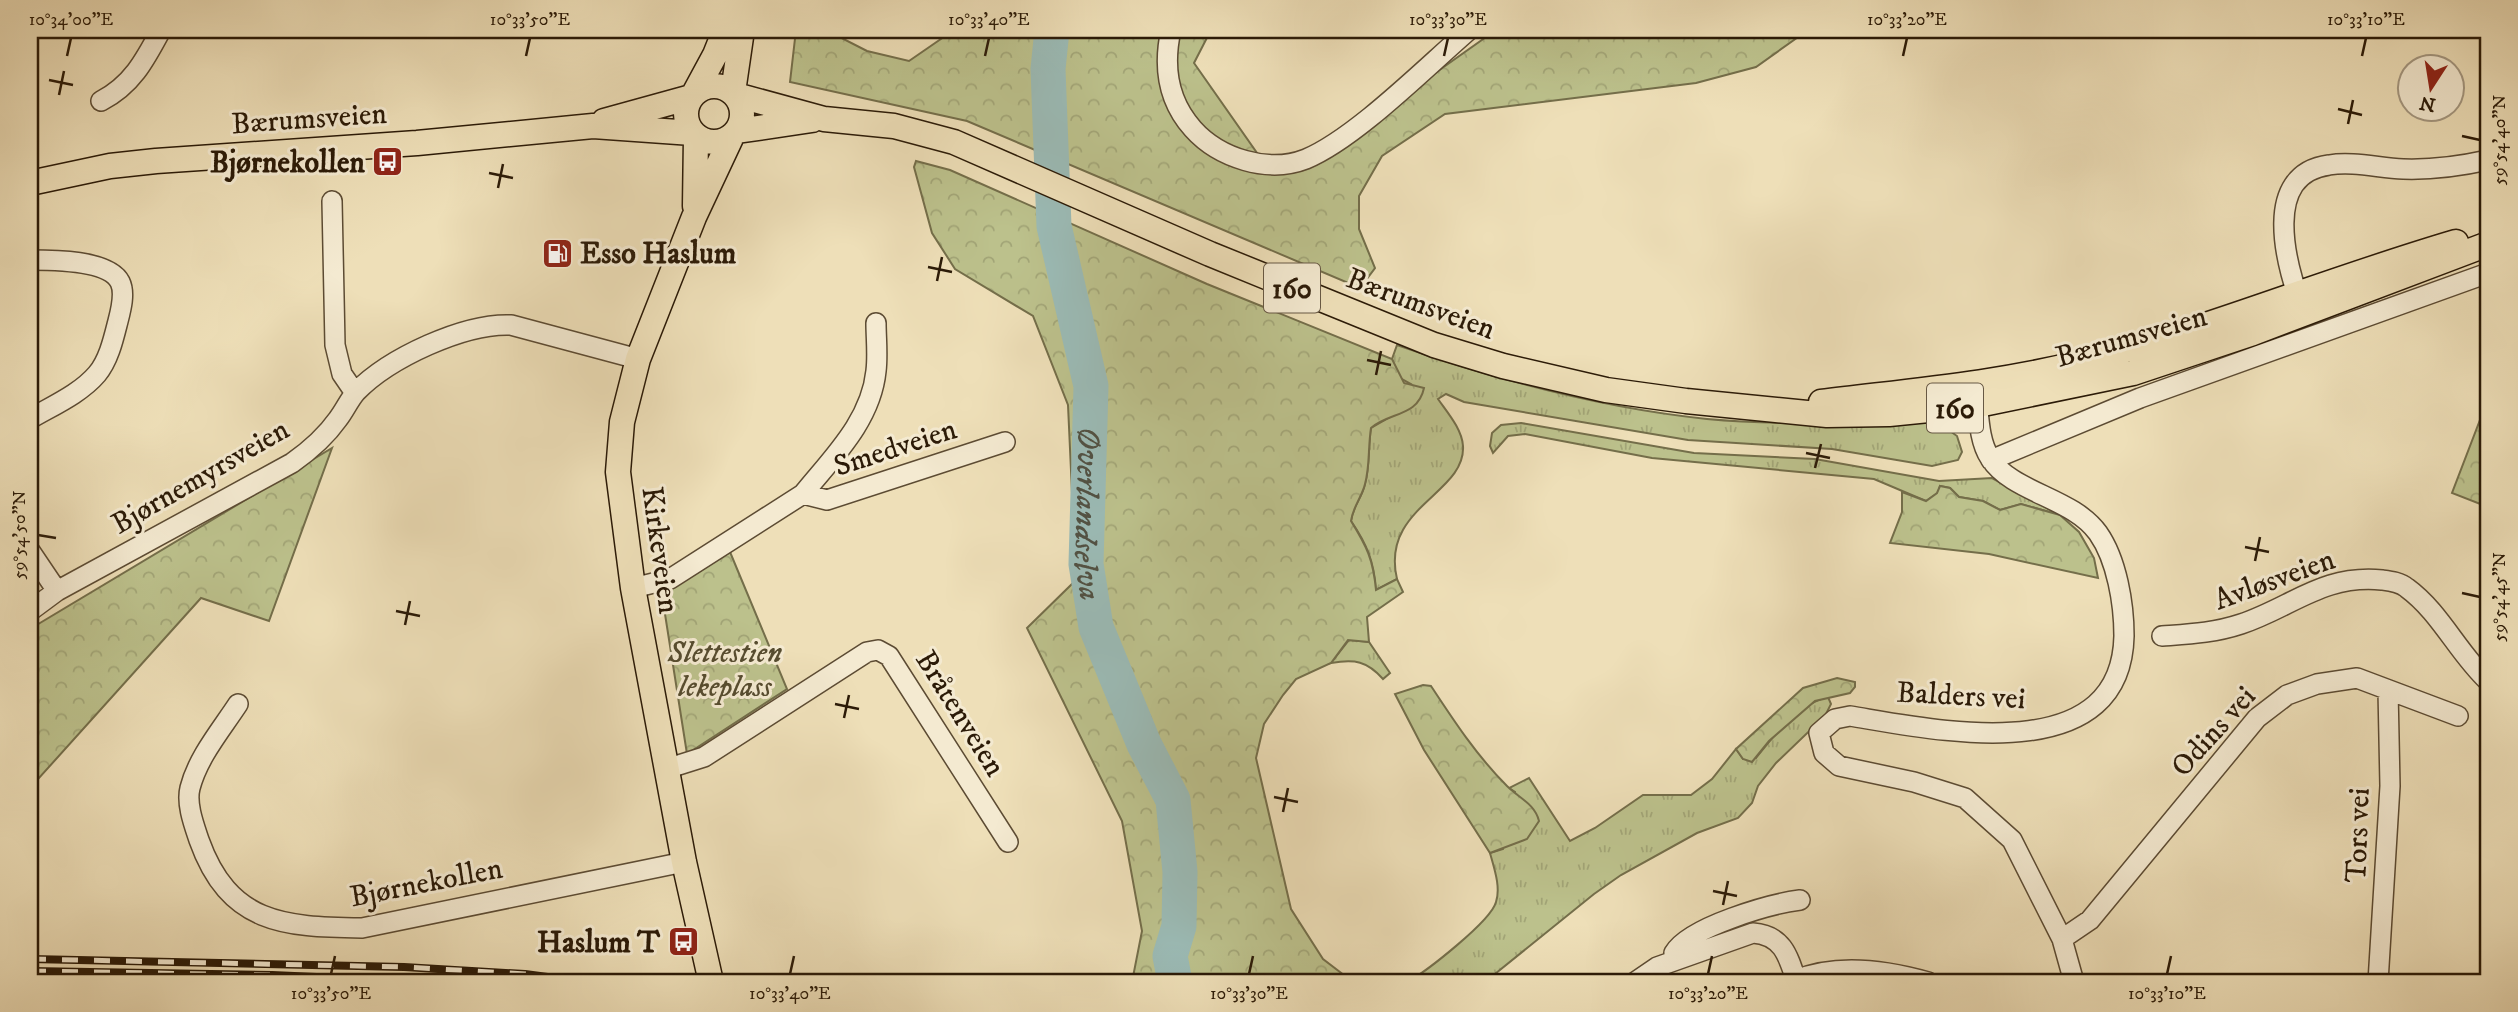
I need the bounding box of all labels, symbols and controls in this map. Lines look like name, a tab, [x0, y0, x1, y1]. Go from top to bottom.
text: 10°34'00"E	[29, 9, 114, 31]
text: 10°33'50"E	[490, 9, 570, 31]
text: 10°33'40"E	[948, 9, 1030, 31]
text: 10°33'30"E	[1409, 9, 1487, 31]
text: 10°33'20"E	[1867, 9, 1947, 31]
text: 10°33'10"E	[2327, 9, 2405, 31]
north arrow	[2396, 52, 2466, 122]
text: N	[2417, 90, 2438, 116]
text: 59°54'40"N	[2489, 95, 2511, 185]
street label: Bærumsveien	[230, 96, 388, 143]
place label: Bjørnekollen	[210, 145, 365, 182]
bus stop icon: Bjørnekollen	[371, 145, 405, 179]
fuel station icon: Esso Haslum	[540, 236, 574, 270]
place label: Esso Haslum	[580, 236, 737, 273]
street label: Bærumsveien	[1341, 260, 1500, 349]
road number: 160	[1264, 264, 1320, 312]
street label: Bærumsveien	[2051, 298, 2212, 377]
road number: 160	[1927, 384, 1983, 432]
street label: Bjørnemyrsveien	[105, 411, 296, 543]
street label: Smedveien	[829, 411, 962, 486]
water label: Øverlandselva	[1064, 426, 1109, 603]
street label: Kirkeveien	[632, 484, 687, 617]
text: 59°54'50"N	[9, 490, 31, 580]
street label: Avløsveien	[2209, 541, 2340, 619]
text: 59°54'45"N	[2489, 552, 2511, 642]
park label: Slettestien lekeplass	[667, 635, 782, 706]
street label: Bråtenveien	[906, 644, 1013, 784]
street label: Balders vei	[1896, 675, 2026, 718]
street label: Odins vei	[2164, 679, 2264, 785]
street label: Tors vei	[2338, 787, 2379, 883]
street label: Bjørnekollen	[347, 850, 506, 916]
place label: Haslum T	[537, 925, 660, 962]
bus stop icon: Haslum T	[666, 925, 700, 959]
text: 10°33'50"E	[291, 983, 371, 1005]
text: 10°33'40"E	[749, 983, 831, 1005]
text: 10°33'30"E	[1210, 983, 1288, 1005]
text: 10°33'20"E	[1668, 983, 1748, 1005]
text: 10°33'10"E	[2128, 983, 2206, 1005]

